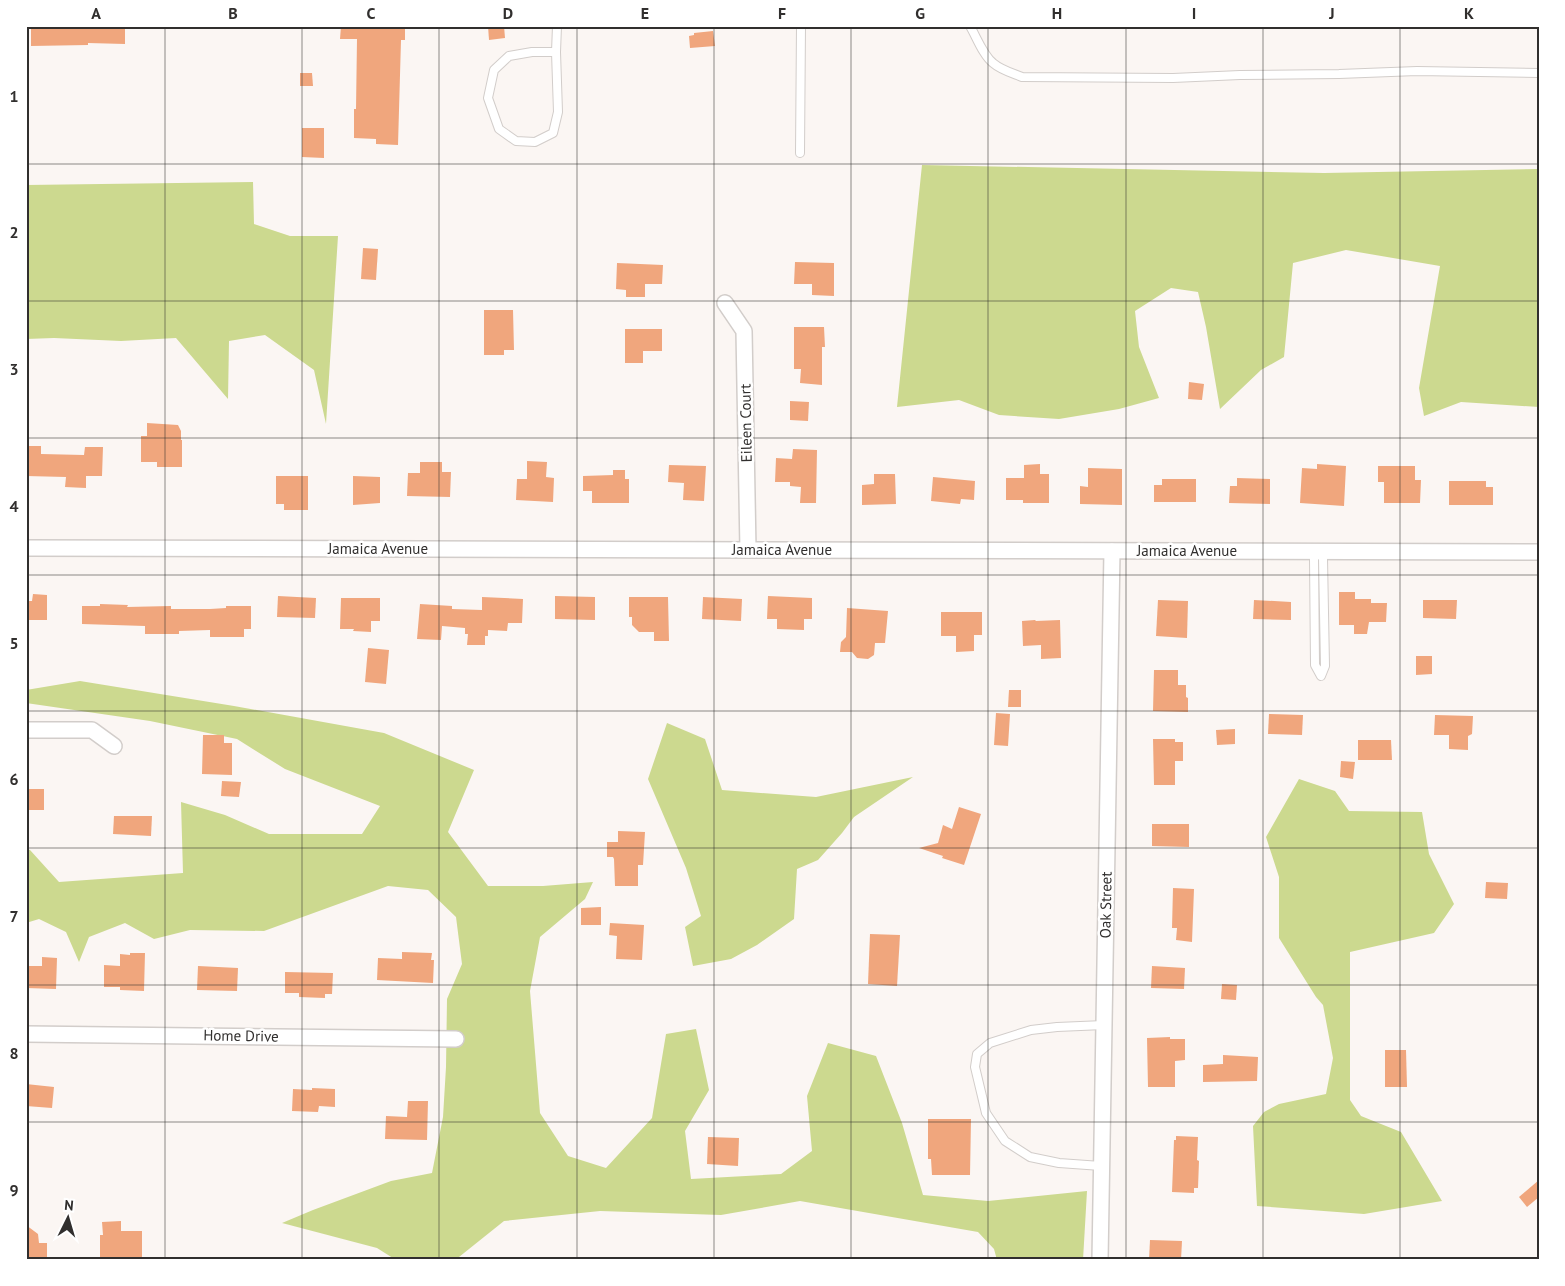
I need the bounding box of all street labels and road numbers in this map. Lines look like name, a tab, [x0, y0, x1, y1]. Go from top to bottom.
street label: Eileen Court	[735, 384, 756, 462]
street label: Jamaica Avenue	[327, 539, 428, 558]
street label: Jamaica Avenue	[731, 540, 832, 559]
street label: Jamaica Avenue	[1136, 541, 1237, 560]
street label: Oak Street	[1095, 871, 1116, 939]
street label: Home Drive	[203, 1025, 279, 1046]

